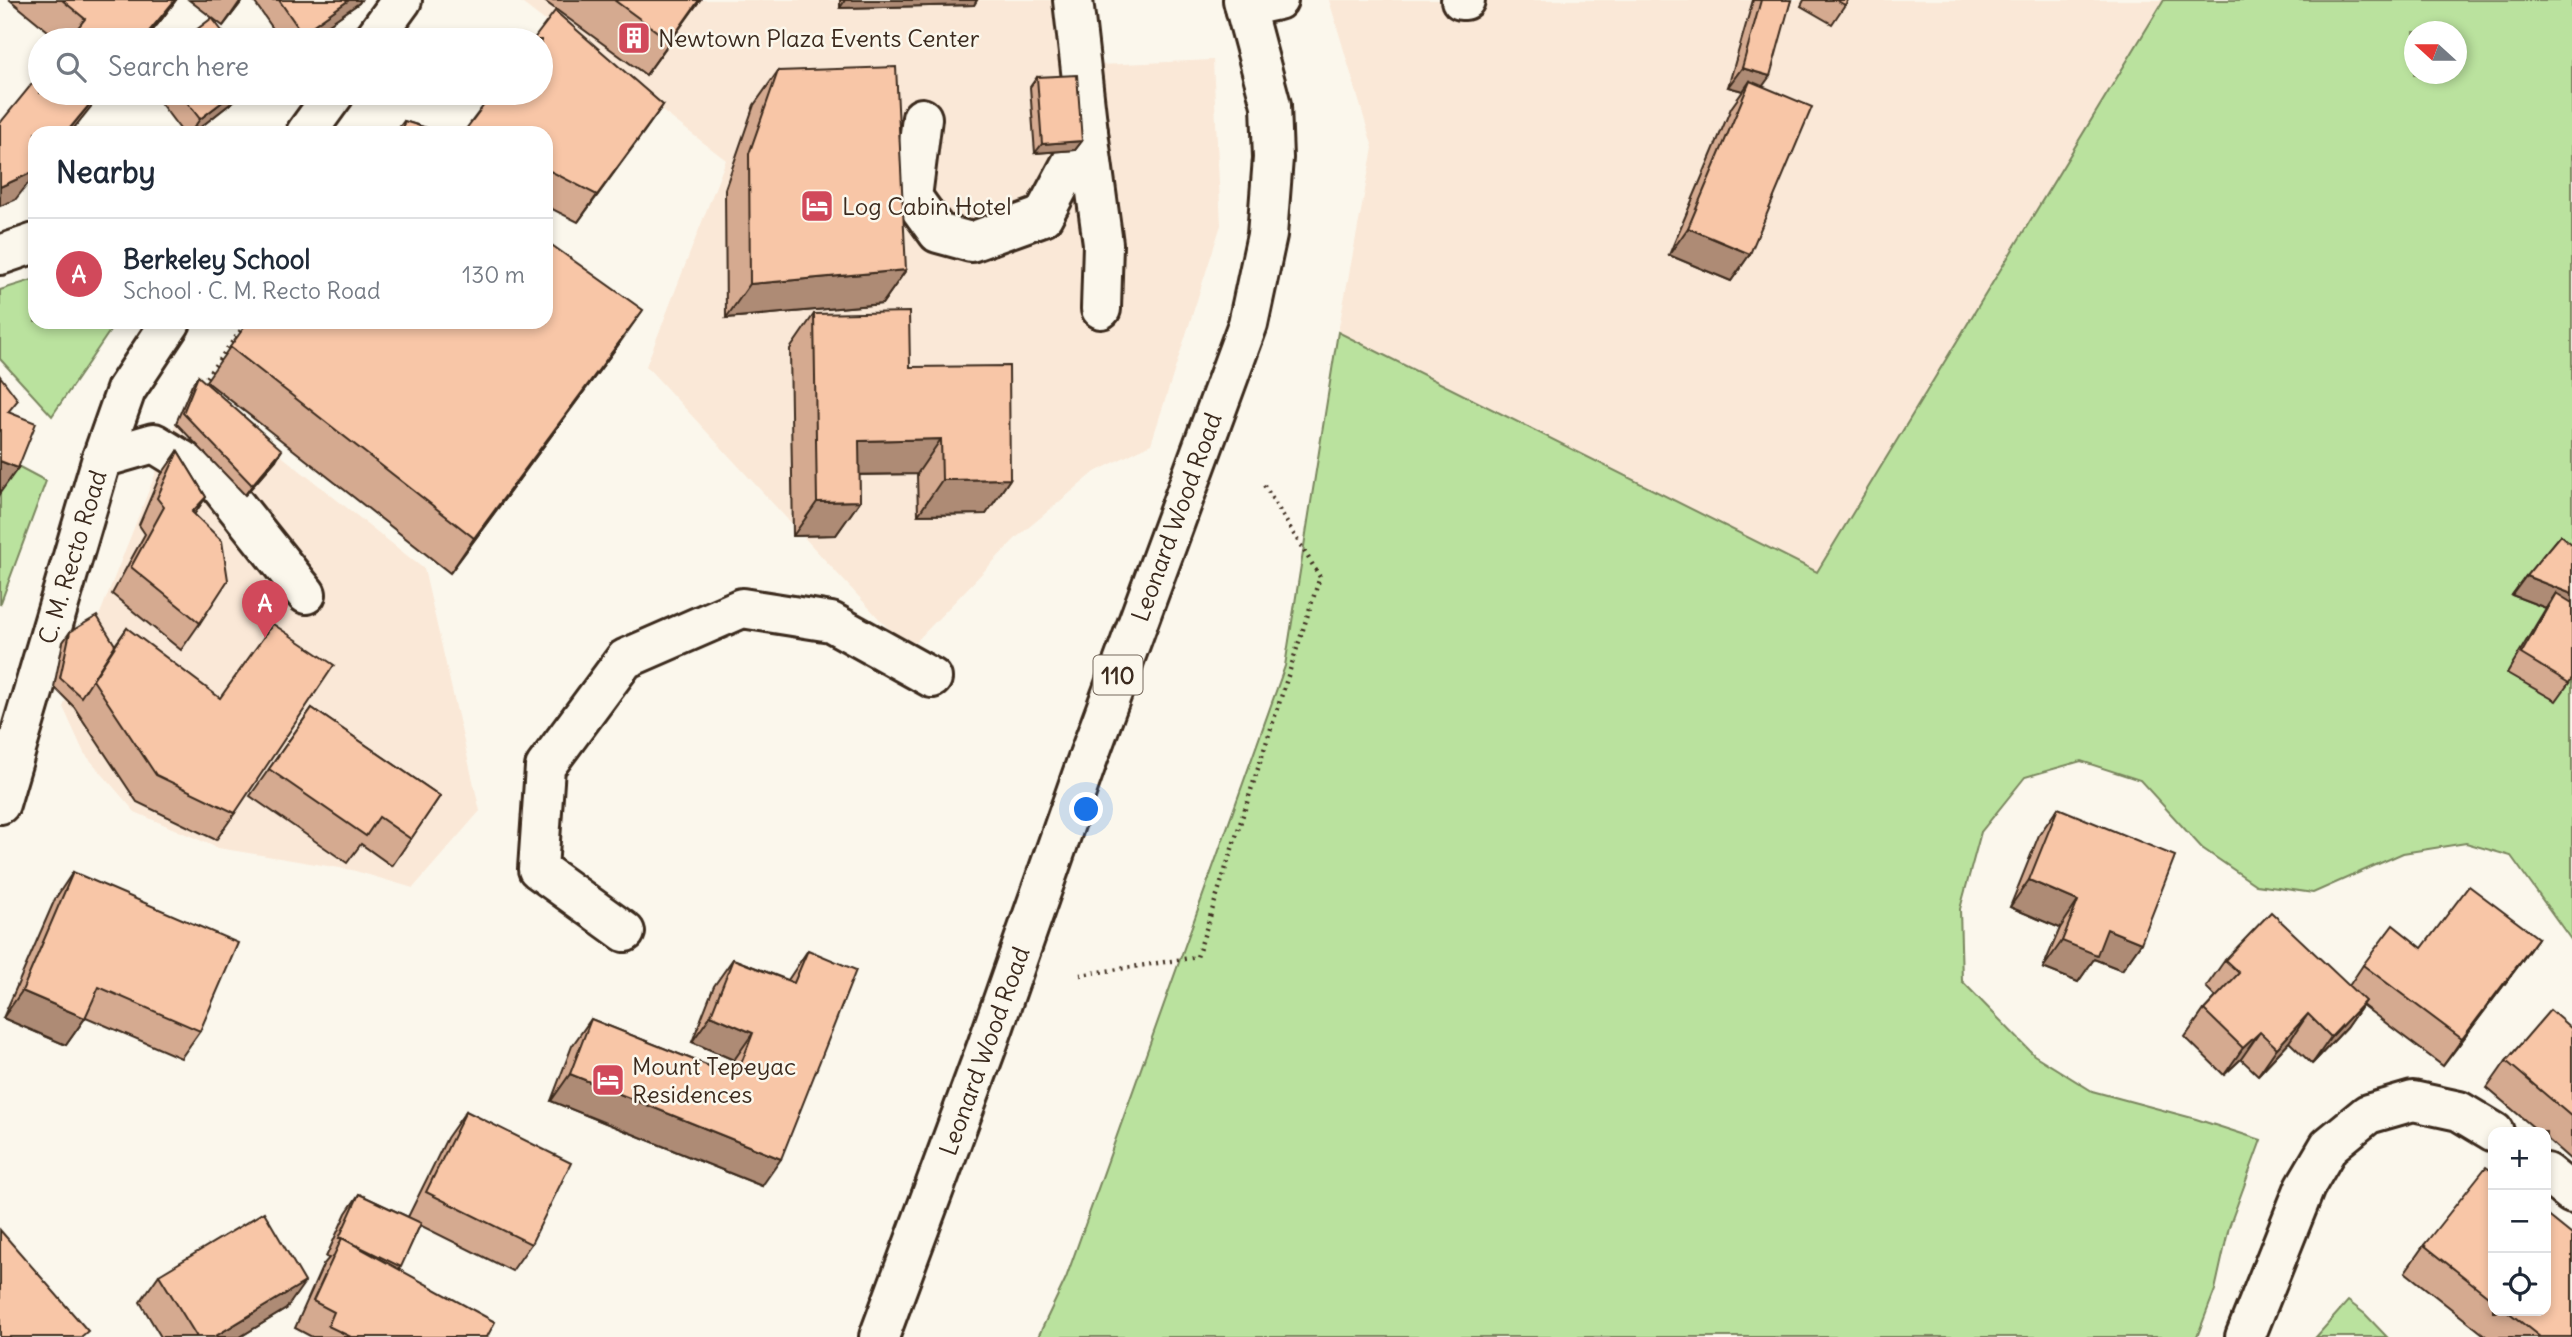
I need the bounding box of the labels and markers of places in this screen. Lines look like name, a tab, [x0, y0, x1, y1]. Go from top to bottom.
building icon: Newtown Plaza Events Center	[615, 19, 653, 57]
place label: Newtown Plaza Events Center	[658, 23, 980, 53]
hotel icon: Log Cabin Hotel	[798, 187, 836, 225]
place label: Log Cabin Hotel	[842, 191, 1012, 221]
pin: A	[242, 580, 288, 638]
place label: Mount Tepeyac Residences	[632, 1051, 796, 1109]
hotel icon: Mount Tepeyac Residences	[589, 1061, 627, 1099]

